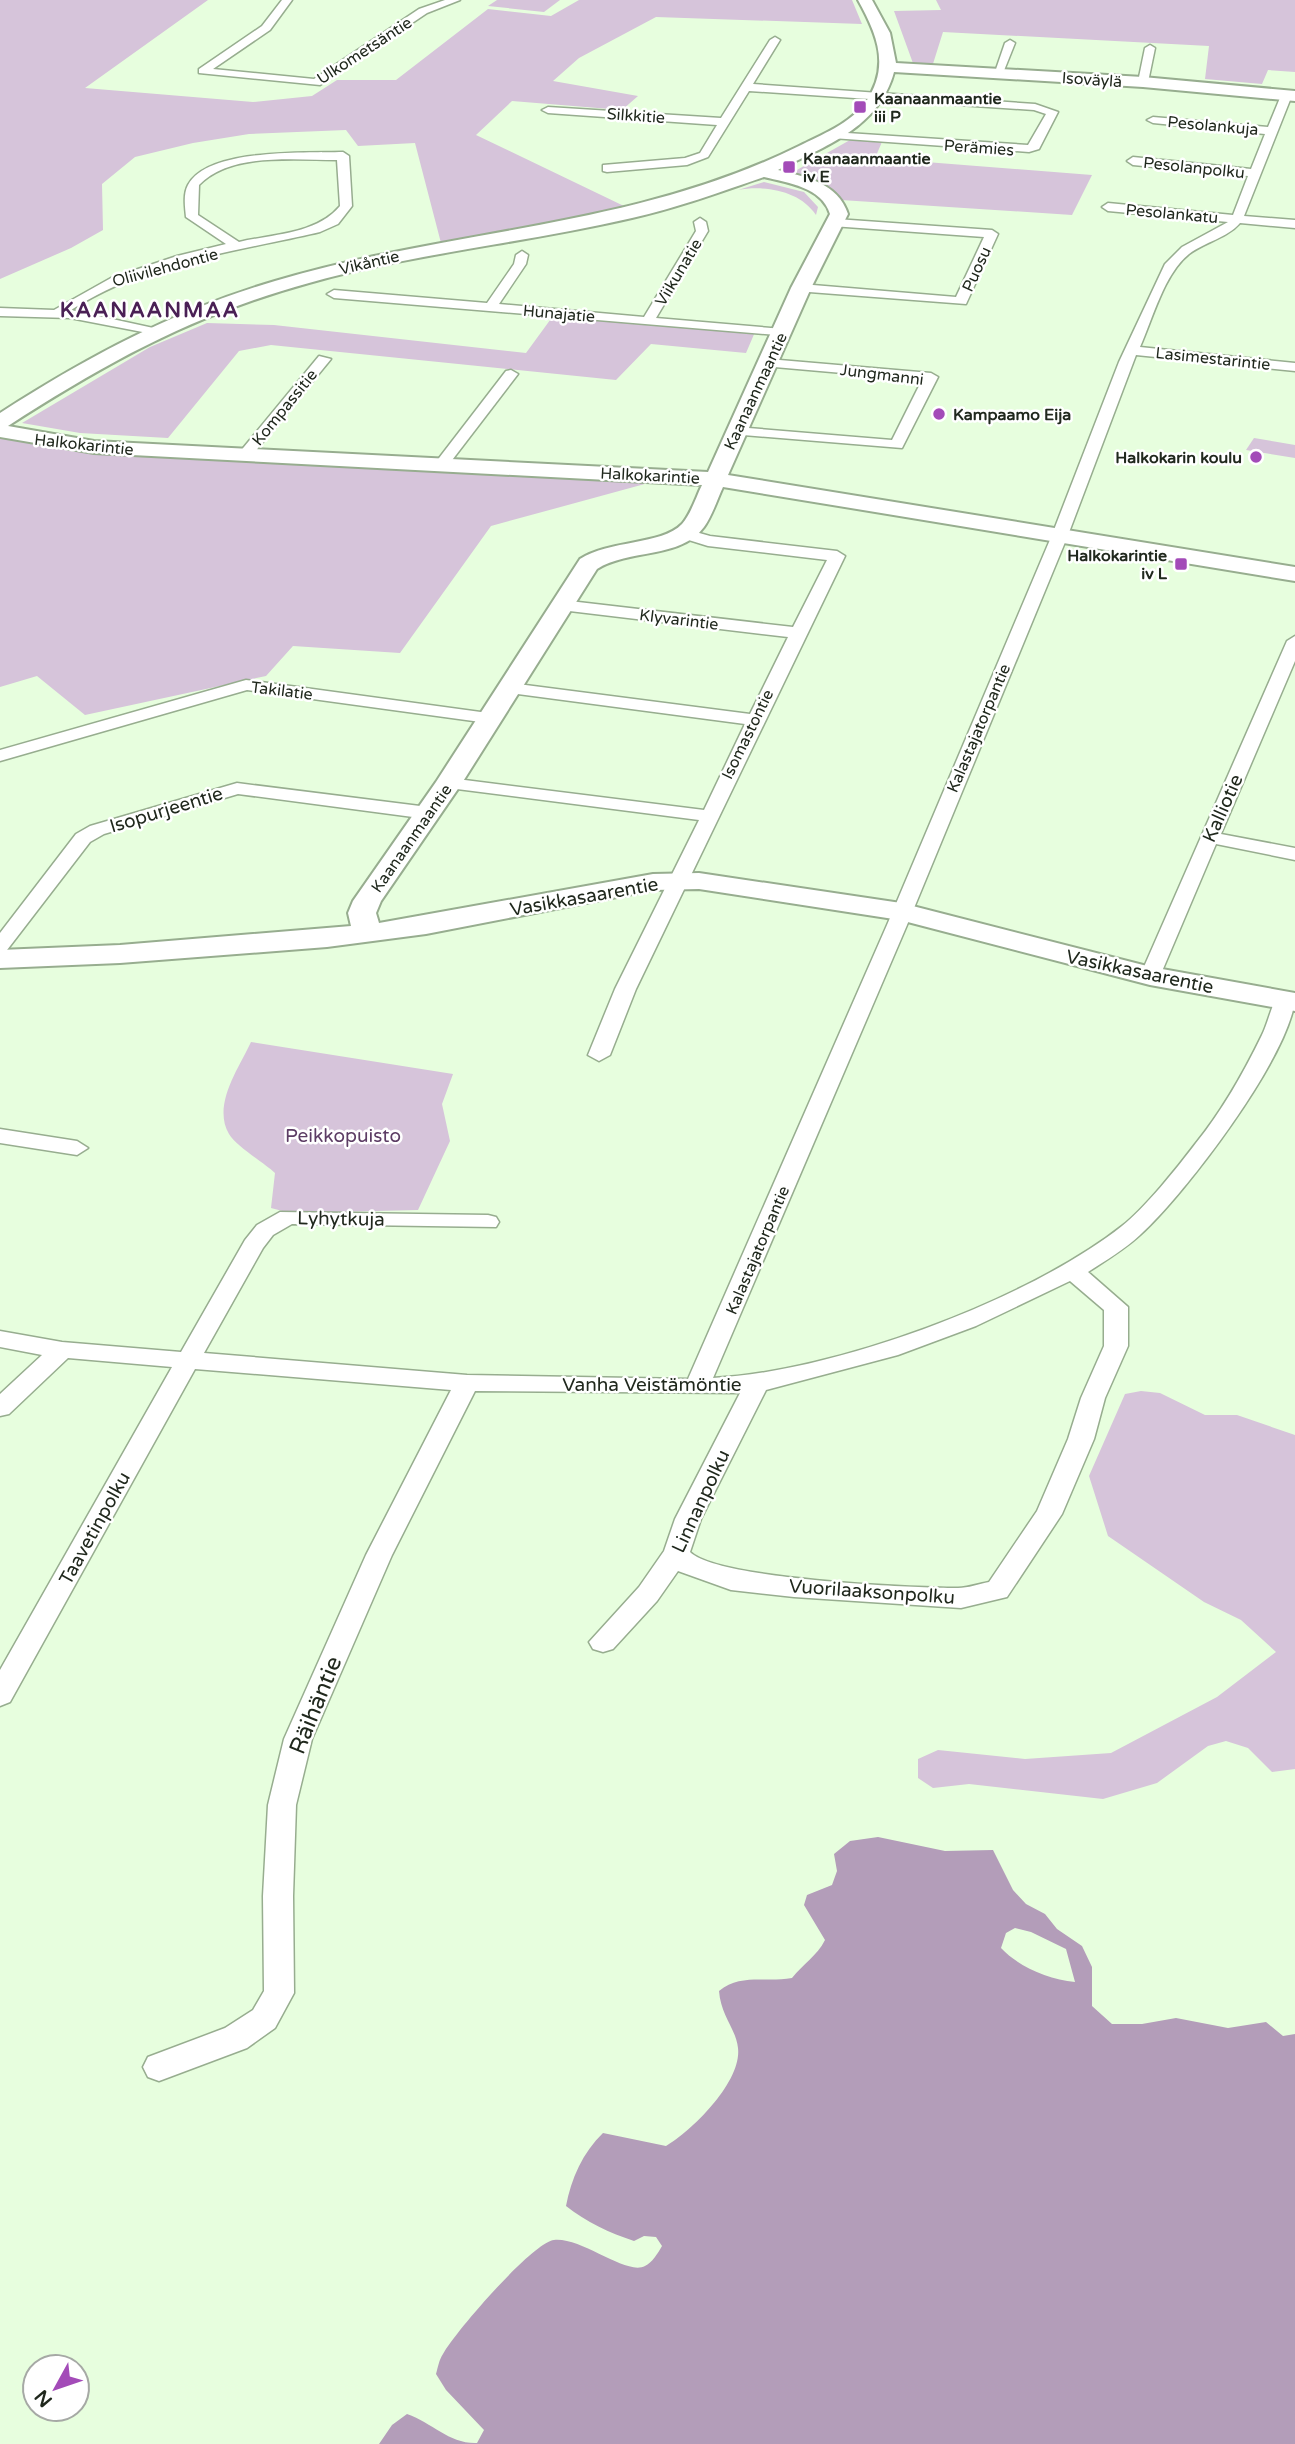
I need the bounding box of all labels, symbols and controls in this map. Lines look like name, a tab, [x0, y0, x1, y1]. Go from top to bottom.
street label: Ulkometsäntie	[313, 13, 416, 89]
street label: Isoväylä	[1061, 68, 1123, 92]
place label: Kaanaanmaantie iii P	[874, 89, 1002, 127]
marker: Kaanaanmaantie iii P	[852, 99, 868, 115]
street label: Silkkitie	[606, 104, 666, 128]
street label: Pesolankuja	[1167, 112, 1259, 140]
street label: Perämies	[943, 136, 1015, 160]
place label: Kaanaanmaantie iv E	[803, 149, 931, 187]
street label: Pesolanpolku	[1142, 153, 1246, 183]
marker: Kaanaanmaantie iv E	[781, 159, 797, 175]
street label: Pesolankatu	[1125, 200, 1219, 228]
street label: Viikunatie	[651, 235, 707, 310]
street label: Oliivilehdontie	[110, 244, 220, 292]
street label: Puosu	[958, 244, 996, 295]
street label: Vikåntie	[337, 246, 401, 280]
district label: KAANAANMAA	[60, 298, 240, 323]
street label: Hunajatie	[522, 301, 596, 327]
street label: Kaanaanmaantie	[720, 329, 792, 453]
street label: Lasimestarintie	[1155, 343, 1271, 375]
street label: Jungmanni	[839, 360, 925, 390]
street label: Kompassitie	[248, 365, 322, 450]
place label: Kampaamo Eija	[953, 405, 1071, 425]
marker: Kampaamo Eija	[931, 406, 947, 422]
street label: Halkokarintie	[33, 430, 135, 460]
place label: Halkokarin koulu	[1115, 448, 1242, 468]
marker: Halkokarin koulu	[1248, 449, 1264, 465]
street label: Halkokarintie	[600, 463, 700, 489]
place label: Halkokarintie iv L	[1067, 546, 1168, 584]
marker: Halkokarintie iv L	[1173, 556, 1189, 572]
street label: Klyvarintie	[638, 605, 720, 635]
street label: Kalastajatorpantie	[943, 661, 1015, 796]
street label: Takilatie	[250, 677, 314, 705]
street label: Isomastontie	[718, 686, 778, 783]
street label: Kalliotie	[1198, 771, 1248, 846]
street label: Kaanaanmaantie	[367, 781, 457, 897]
street label: Isopurjeentie	[107, 782, 226, 838]
street label: Vasikkasaarentie	[508, 873, 660, 921]
street label: Vasikkasaarentie	[1064, 946, 1216, 998]
park label: Peikkopuisto	[285, 1125, 401, 1147]
street label: Kalastajatorpantie	[722, 1183, 794, 1318]
street label: Lyhytkuja	[297, 1207, 385, 1231]
street label: Vanha Veistämöntie	[562, 1374, 742, 1396]
street label: Linnanpolku	[667, 1446, 734, 1556]
street label: Taavetinpolku	[55, 1468, 135, 1589]
street label: Vuorilaaksonpolku	[788, 1575, 956, 1609]
street label: Räihäntie	[284, 1652, 348, 1758]
north arrow	[21, 2353, 91, 2423]
text: N	[30, 2385, 57, 2411]

